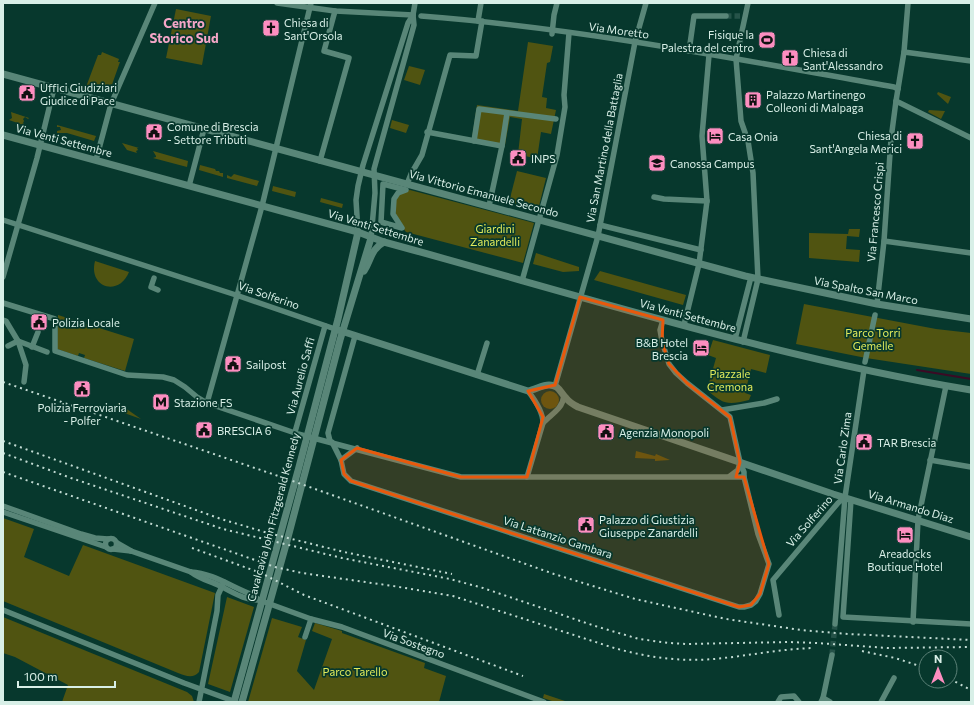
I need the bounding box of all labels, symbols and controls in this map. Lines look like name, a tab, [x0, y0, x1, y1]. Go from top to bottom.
district label: Centro Storico Sud	[149, 15, 219, 46]
place label: Chiesa di Sant'Orsola	[284, 16, 343, 42]
church icon: Chiesa di Sant'Orsola	[261, 18, 281, 38]
street label: Via Moretto	[588, 19, 650, 41]
place label: Fisique la Palestra del centro	[661, 28, 754, 54]
sports icon: Fisique la Palestra del centro	[757, 30, 777, 50]
place label: Chiesa di Sant'Alessandro	[803, 46, 883, 72]
church icon: Chiesa di Sant'Alessandro	[780, 48, 800, 68]
street label: Via San Martino della Battaglia	[583, 72, 625, 224]
place label: Uffici Giudiziari Giudice di Pace	[40, 81, 117, 107]
public building icon: Uffici Giudiziari Giudice di Pace	[17, 83, 37, 103]
place label: Palazzo Martinengo Colleoni di Malpaga	[766, 88, 866, 114]
building icon: Palazzo Martinengo Colleoni di Malpaga	[743, 90, 763, 110]
place label: Comune di Brescia - Settore Tributi	[167, 120, 258, 146]
street label: Via Venti Settembre	[14, 121, 114, 159]
public building icon: Comune di Brescia - Settore Tributi	[144, 122, 164, 142]
hotel icon: Casa Onia	[705, 126, 725, 146]
place label: Chiesa di Sant'Angela Merici	[809, 129, 902, 155]
place label: Casa Onia	[728, 130, 778, 143]
church icon: Chiesa di Sant'Angela Merici	[905, 131, 925, 151]
public building icon: INPS	[508, 148, 528, 168]
place label: INPS	[531, 152, 556, 165]
school or university icon: Canossa Campus	[647, 153, 667, 173]
place label: Canossa Campus	[670, 157, 754, 170]
street label: Via Francesco Crispi	[864, 161, 886, 262]
street label: Via Vittorio Emanuele Secondo	[408, 167, 561, 219]
street label: Via Venti Settembre	[326, 206, 426, 248]
park label: Giardini Zanardelli	[470, 222, 520, 248]
street label: Via Spalto San Marco	[813, 274, 920, 307]
street label: Via Solferino	[237, 278, 302, 312]
street label: Via Venti Settembre	[638, 296, 738, 334]
public building icon: Polizia Locale	[29, 312, 49, 332]
place label: Polizia Locale	[52, 316, 120, 329]
park label: Parco Torri Gemelle	[845, 326, 901, 352]
street label: Via Aurelio Saffi	[283, 336, 317, 416]
place label: B&B Hotel Brescia	[636, 336, 688, 362]
hotel icon: B&B Hotel Brescia	[691, 338, 711, 358]
public building icon: Sailpost	[223, 354, 243, 374]
place label: Sailpost	[246, 358, 287, 371]
park label: Piazzale Cremona	[707, 367, 753, 393]
public building icon: Polizia Ferroviaria - Polfer	[72, 379, 92, 399]
metro station icon: Stazione FS	[151, 392, 171, 412]
place label: Stazione FS	[174, 396, 232, 409]
place label: Polizia Ferroviaria - Polfer	[37, 401, 127, 427]
street label: Via Carlo Zima	[830, 411, 854, 485]
public building icon: BRESCIA 6	[194, 420, 214, 440]
public building icon: Agenzia Monopoli	[596, 422, 616, 442]
place label: BRESCIA 6	[217, 424, 272, 437]
place label: Agenzia Monopoli	[619, 426, 709, 439]
street label: Cavalcavia John Fitzgerald Kennedy	[244, 431, 303, 603]
public building icon: TAR Brescia	[854, 432, 874, 452]
place label: TAR Brescia	[877, 436, 936, 449]
street label: Via Armando Diaz	[867, 487, 956, 525]
street label: Via Solferino	[783, 492, 835, 549]
street label: Via Lattanzio Gambara	[502, 513, 614, 561]
place label: Palazzo di Giustizia Giuseppe Zanardelli	[599, 513, 698, 539]
public building icon: Palazzo di Giustizia Giuseppe Zanardelli	[576, 515, 596, 535]
hotel icon: Areadocks Boutique Hotel	[895, 525, 915, 545]
place label: Areadocks Boutique Hotel	[867, 547, 943, 573]
street label: Via Sostegno	[381, 626, 447, 660]
north arrow	[918, 649, 958, 689]
text: N	[934, 652, 942, 665]
scale bar	[18, 663, 115, 689]
park label: Parco Tarello	[322, 665, 388, 678]
text: 100 m	[24, 669, 58, 683]

